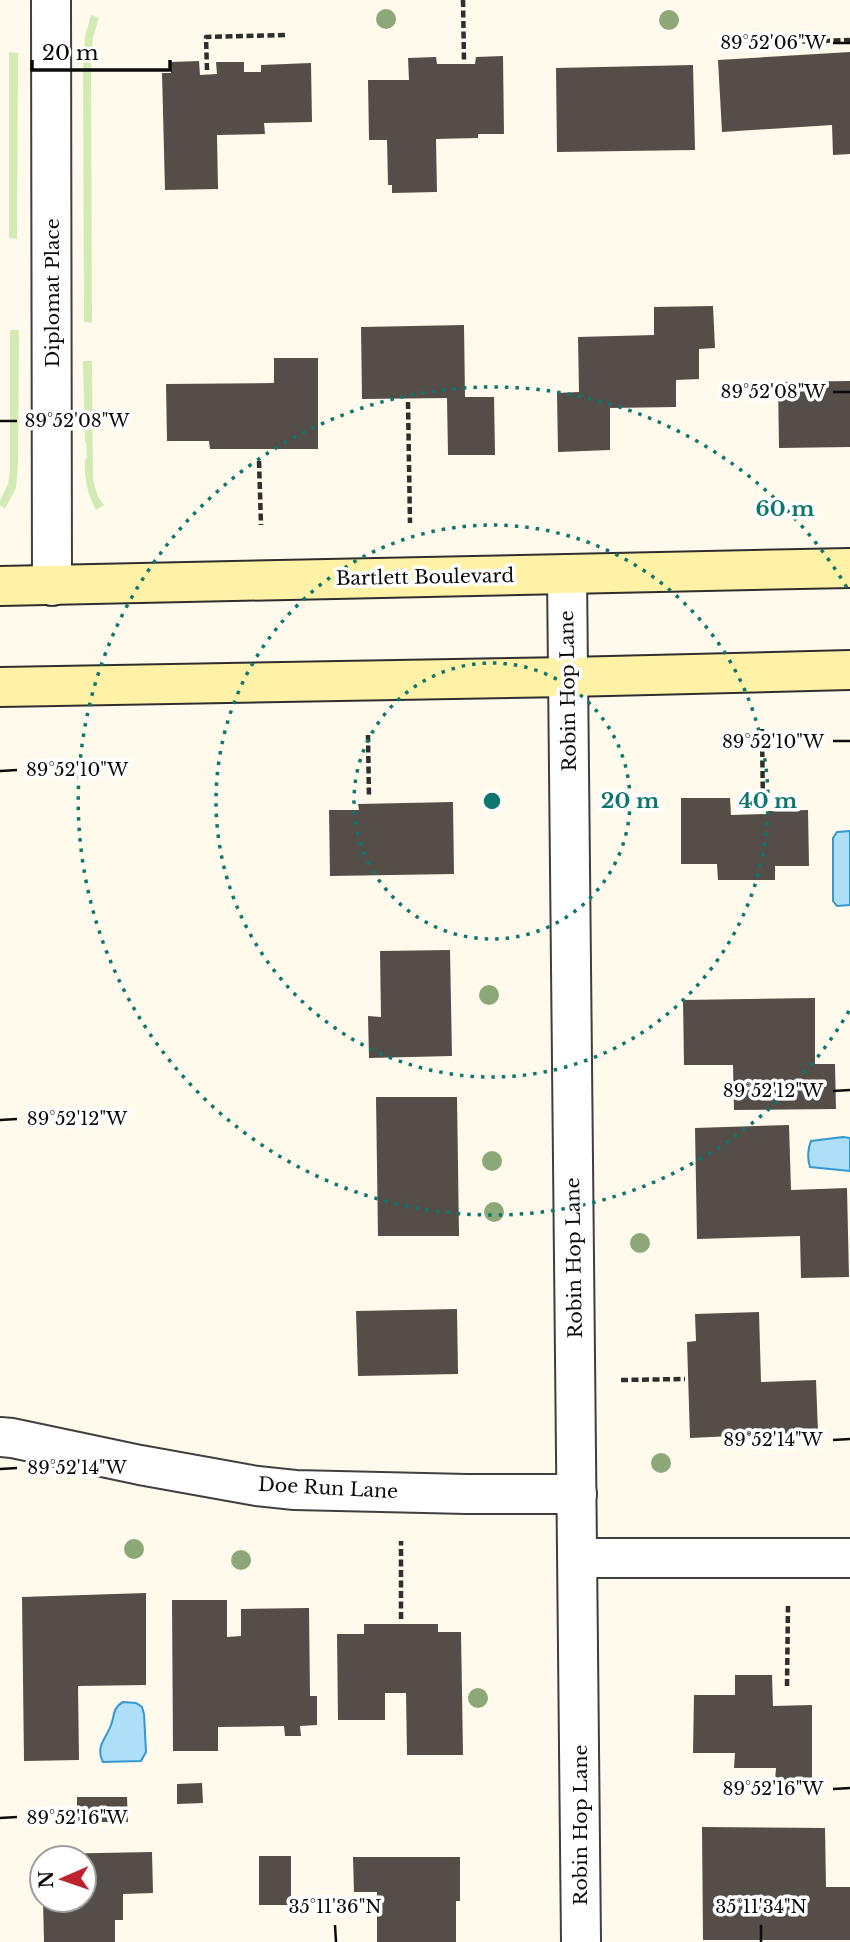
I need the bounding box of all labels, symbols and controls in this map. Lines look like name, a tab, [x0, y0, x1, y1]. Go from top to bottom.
scale bar	[32, 28, 170, 72]
text: 89°52'06"W	[720, 32, 827, 54]
text: 20 m	[42, 40, 99, 66]
street label: Diplomat Place	[41, 218, 64, 368]
text: 89°52'08"W	[720, 381, 826, 403]
text: 89°52'08"W	[24, 410, 130, 432]
text: 60 m	[756, 496, 814, 522]
street label: Bartlett Boulevard	[336, 564, 515, 590]
street label: Robin Hop Lane	[555, 610, 581, 772]
text: 89°52'10"W	[722, 731, 825, 753]
text: 89°52'10"W	[26, 759, 129, 781]
text: 20 m	[601, 788, 659, 814]
text: 40 m	[739, 788, 797, 814]
centre of rings	[480, 789, 504, 813]
text: 89°52'12"W	[723, 1080, 824, 1102]
text: 89°52'12"W	[27, 1108, 128, 1130]
street label: Robin Hop Lane	[561, 1177, 587, 1339]
text: 89°52'14"W	[723, 1429, 824, 1451]
text: 89°52'14"W	[27, 1457, 128, 1479]
street label: Doe Run Lane	[257, 1473, 399, 1503]
street label: Robin Hop Lane	[569, 1745, 592, 1905]
text: 89°52'16"W	[723, 1778, 824, 1800]
text: 89°52'16"W	[27, 1807, 128, 1829]
north arrow	[28, 1844, 98, 1914]
text: N	[35, 1870, 58, 1889]
text: 35°11'36"N	[289, 1896, 381, 1918]
text: 35°11'34"N	[715, 1896, 807, 1918]

